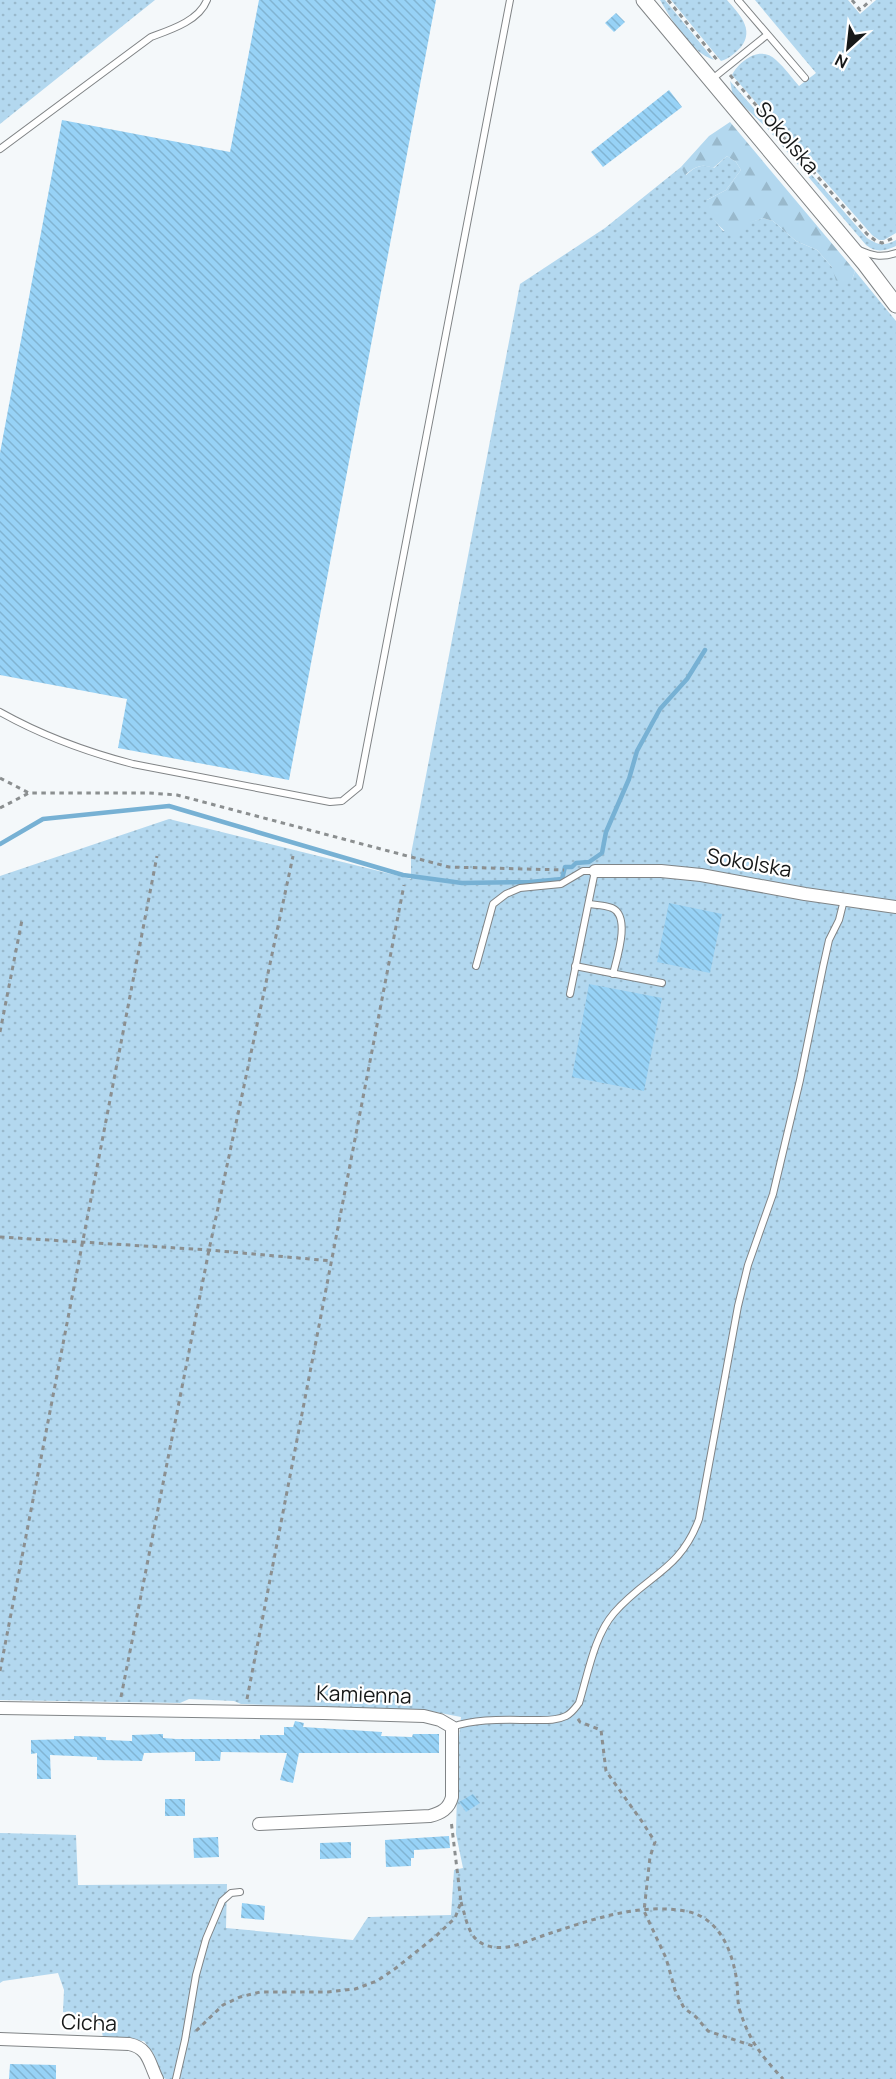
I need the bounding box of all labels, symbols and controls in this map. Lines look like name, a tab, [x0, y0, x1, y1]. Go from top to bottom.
north arrow	[818, 18, 878, 78]
text: N	[831, 49, 851, 74]
street label: Sokolska	[749, 95, 826, 179]
street label: Sokolska	[704, 841, 794, 883]
street label: Kamienna	[316, 1678, 412, 1710]
street label: Cicha	[61, 2007, 117, 2037]

